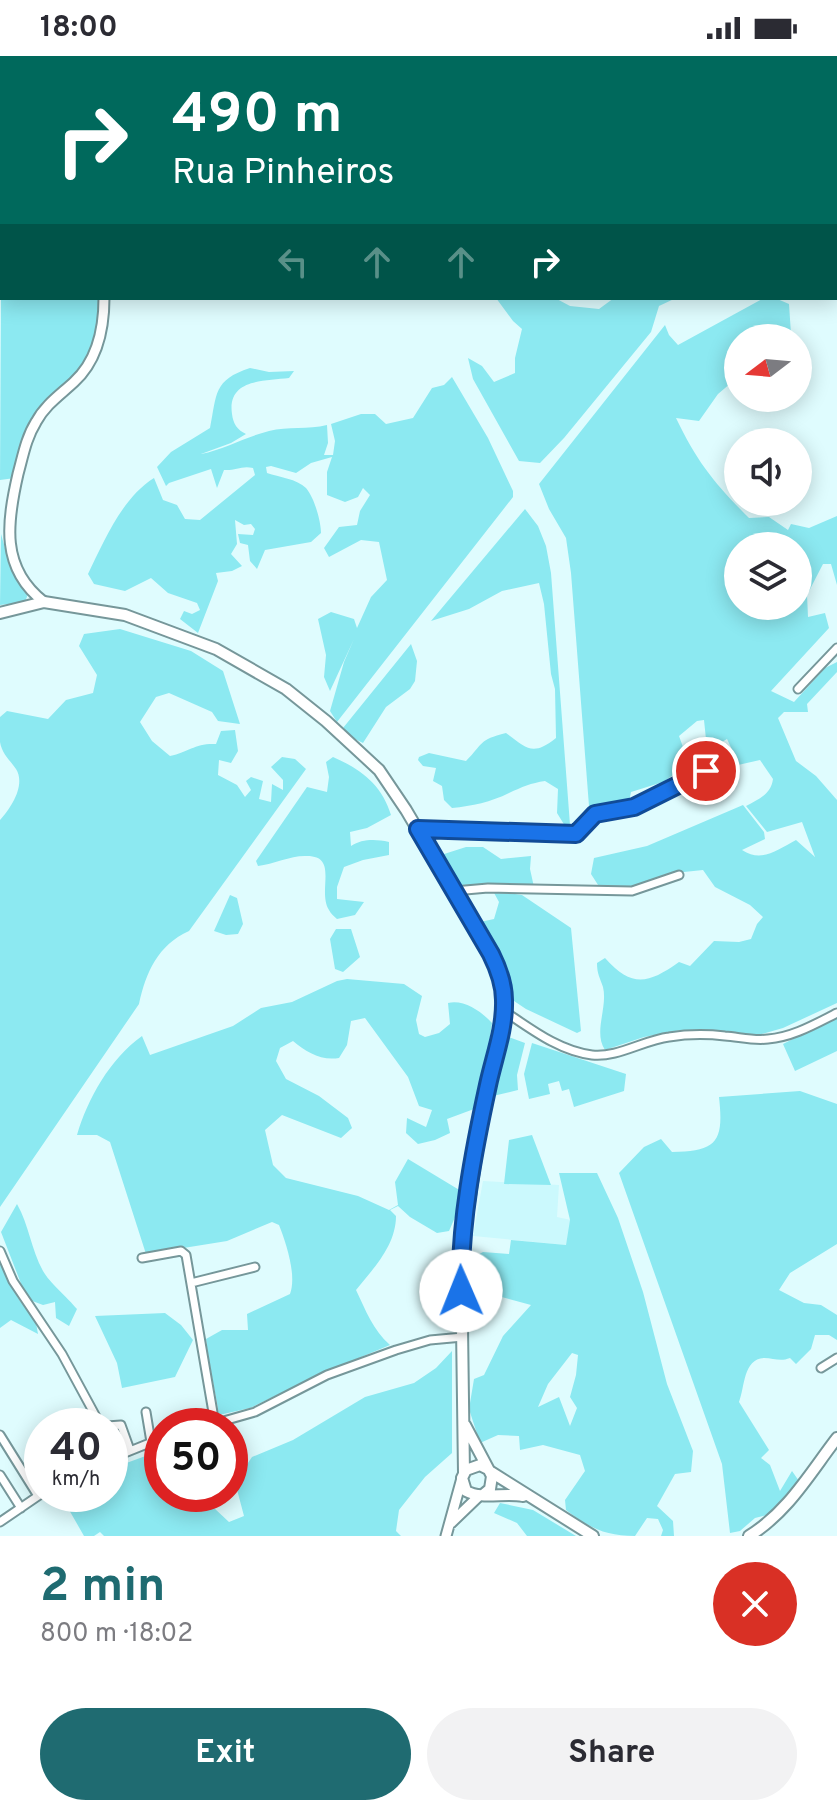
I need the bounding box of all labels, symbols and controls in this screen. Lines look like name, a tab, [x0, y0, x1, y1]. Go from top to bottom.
text: 18:00	[40, 10, 118, 47]
text: 490 m	[172, 82, 343, 152]
icon: right	[40, 88, 144, 192]
text: Rua Pinheiros	[172, 151, 394, 197]
icon: left	[271, 240, 315, 284]
icon: ahead	[355, 240, 399, 284]
icon: ahead	[439, 240, 483, 284]
icon: right	[523, 240, 567, 284]
north arrow	[724, 324, 812, 412]
map controls	[724, 324, 812, 620]
button: sound	[724, 428, 812, 516]
button: layers	[724, 532, 812, 620]
pin	[672, 737, 740, 805]
icon: arrive	[684, 749, 728, 793]
position arrow	[419, 1249, 503, 1333]
speed limit sign: 50	[144, 1408, 248, 1512]
text: 40	[50, 1425, 102, 1475]
text: km/h	[52, 1467, 100, 1493]
text: 2 min	[40, 1558, 165, 1618]
button: close	[713, 1562, 797, 1646]
text: 800 m · 18:02	[40, 1618, 193, 1651]
button: Exit	[40, 1708, 411, 1800]
button: Share	[427, 1708, 797, 1800]

